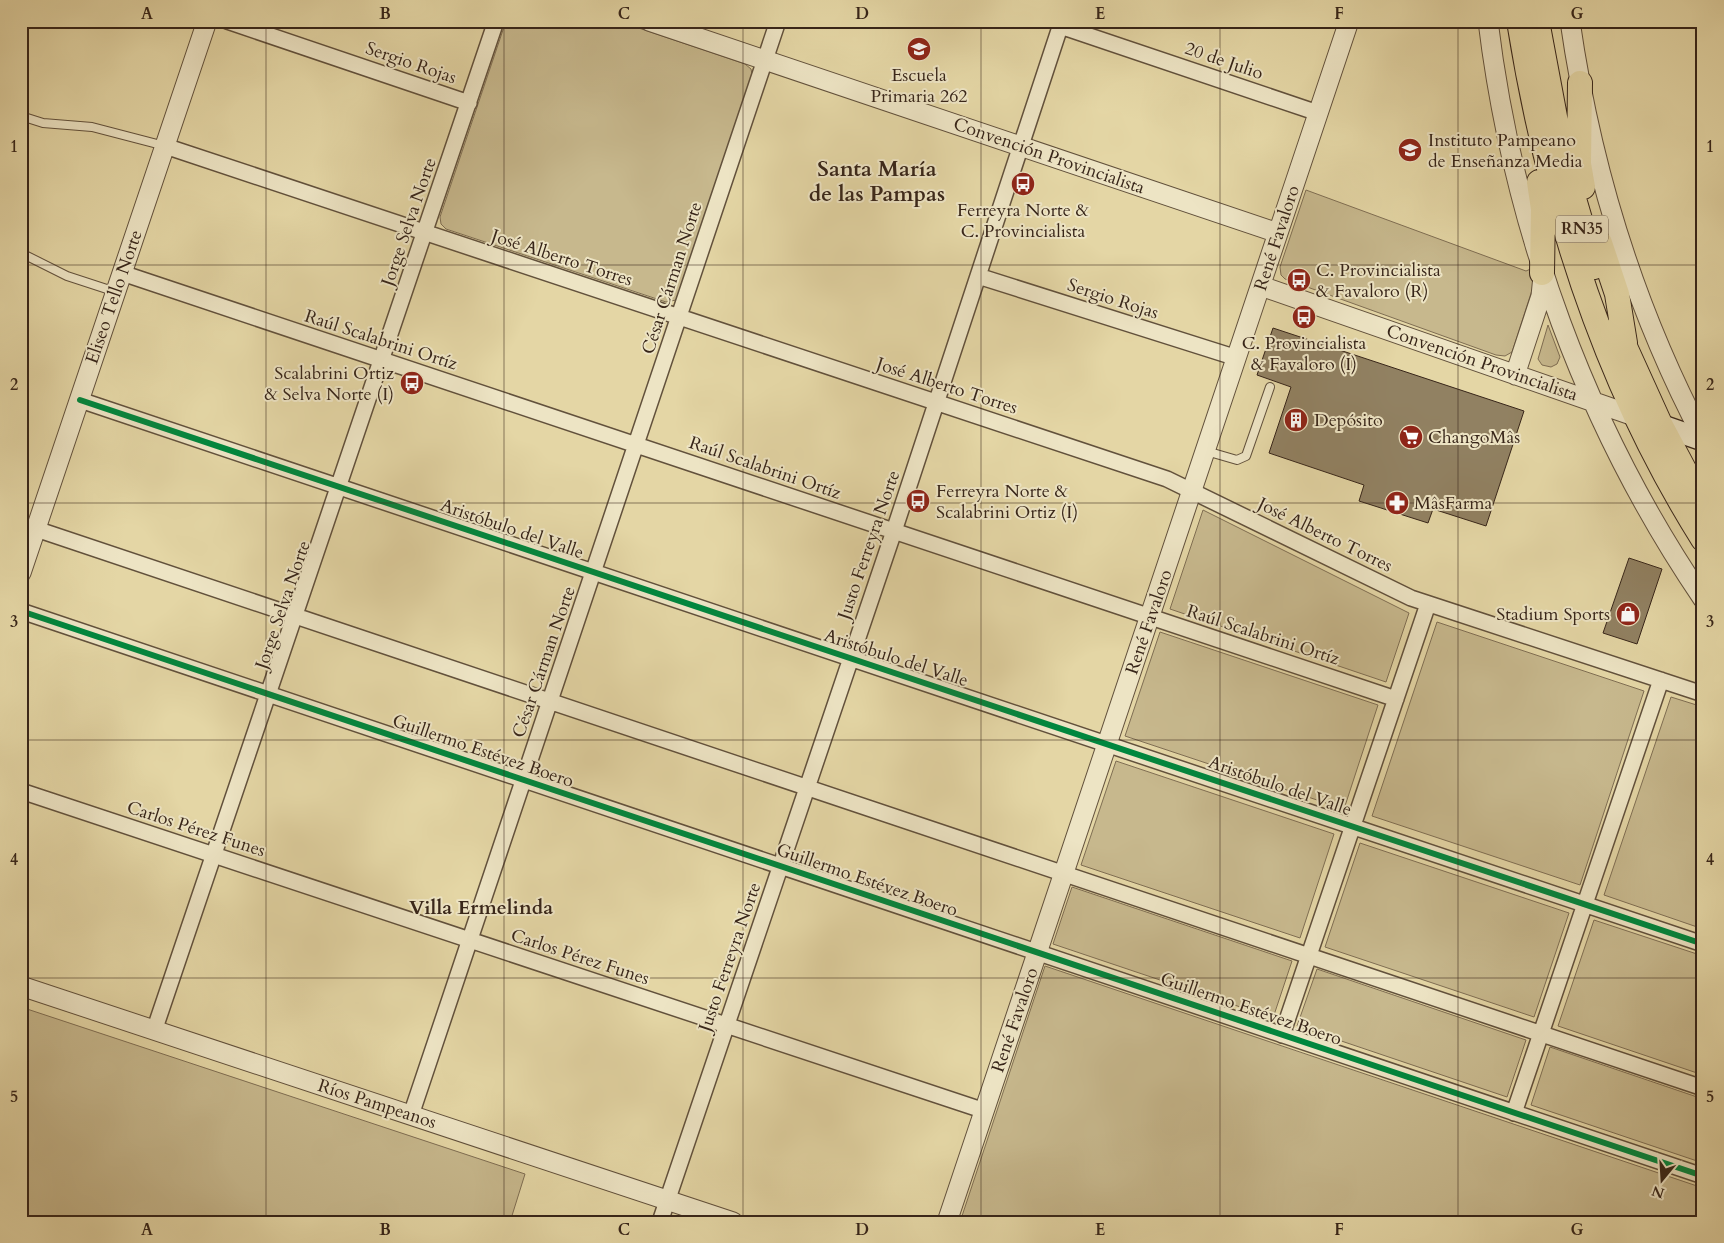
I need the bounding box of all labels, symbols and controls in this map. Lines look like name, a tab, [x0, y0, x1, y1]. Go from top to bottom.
text: A	[141, 3, 153, 25]
text: B	[379, 3, 391, 25]
text: C	[618, 3, 630, 25]
text: D	[855, 3, 869, 25]
text: E	[1095, 3, 1105, 25]
text: F	[1334, 3, 1344, 25]
text: G	[1570, 3, 1584, 25]
street label: Sergio Rojas	[362, 36, 460, 90]
school or university icon: Escuela Primaria 262	[906, 36, 932, 62]
street label: 20 de Julio	[1182, 36, 1267, 86]
place label: Escuela Primaria 262	[870, 63, 968, 109]
street label: Convención Provincialista	[950, 111, 1148, 201]
place label: Instituto Pampeano de Enseñanza Media	[1428, 128, 1583, 174]
text: 1	[10, 136, 18, 158]
text: 1	[1706, 136, 1714, 158]
school or university icon: Instituto Pampeano de Enseñanza Media	[1397, 137, 1423, 163]
street label: Jorge Selva Norte	[374, 154, 443, 292]
district label: Santa María de las Pampas	[809, 154, 945, 209]
bus stop icon: Ferreyra Norte & C. Provincialista	[1010, 171, 1036, 197]
street label: René Favaloro	[1248, 182, 1306, 294]
place label: Ferreyra Norte & C. Provincialista	[957, 198, 1090, 244]
street label: César Cárman Norte	[636, 199, 708, 357]
road number: RN35	[1556, 215, 1608, 242]
street label: José Alberto Torres	[485, 222, 636, 293]
street label: Eliseo Tello Norte	[79, 227, 149, 367]
place label: C. Provincialista & Favaloro (R)	[1316, 258, 1441, 304]
bus stop icon: C. Provincialista & Favaloro (R)	[1286, 267, 1312, 293]
street label: Sergio Rojas	[1064, 273, 1162, 325]
street label: Raúl Scalabrini Ortíz	[301, 304, 461, 376]
bus stop icon: C. Provincialista & Favaloro (I)	[1291, 304, 1317, 330]
street label: Convención Provincialista	[1383, 318, 1581, 408]
place label: C. Provincialista & Favaloro (I)	[1242, 331, 1367, 377]
street label: José Alberto Torres	[870, 350, 1021, 421]
place label: Scalabrini Ortiz & Selva Norte (I)	[264, 361, 394, 407]
bus stop icon: Scalabrini Ortiz & Selva Norte (I)	[399, 370, 425, 396]
text: 2	[10, 374, 18, 396]
text: 2	[1706, 374, 1714, 396]
building icon: Depósito	[1283, 407, 1309, 433]
place label: Depósito	[1314, 408, 1383, 433]
supermarket icon: ChangoMâs	[1398, 424, 1424, 450]
place label: ChangoMâs	[1428, 425, 1520, 450]
street label: Raúl Scalabrini Ortíz	[686, 430, 844, 506]
street label: Justo Ferreyra Norte	[831, 467, 906, 626]
place label: Ferreyra Norte & Scalabrini Ortiz (I)	[936, 479, 1078, 525]
bus stop icon: Ferreyra Norte & Scalabrini Ortiz (I)	[905, 488, 931, 514]
street label: José Alberto Torres	[1251, 490, 1397, 578]
pharmacy icon: MâsFarma	[1384, 490, 1410, 516]
place label: MâsFarma	[1414, 491, 1493, 516]
street label: Aristóbulo del Valle	[437, 493, 587, 565]
street label: Jorge Selva Norte	[248, 537, 317, 675]
street label: René Favaloro	[1119, 566, 1179, 678]
street label: César Cárman Norte	[506, 583, 582, 741]
street label: Raúl Scalabrini Ortíz	[1183, 599, 1343, 671]
shop icon: Stadium Sports	[1615, 601, 1641, 627]
place label: Stadium Sports	[1496, 602, 1610, 627]
text: 3	[10, 611, 18, 633]
text: 3	[1706, 611, 1714, 633]
street label: Aristóbulo del Valle	[821, 623, 971, 693]
street label: Guillermo Estévez Boero	[389, 708, 577, 794]
street label: Aristóbulo del Valle	[1205, 750, 1355, 822]
street label: Carlos Pérez Funes	[124, 795, 268, 863]
street label: Guillermo Estévez Boero	[773, 837, 961, 923]
text: 4	[10, 849, 18, 871]
text: 4	[1706, 849, 1714, 871]
street label: Justo Ferreyra Norte	[692, 879, 767, 1038]
district label: Villa Ermelinda	[409, 894, 553, 921]
street label: Carlos Pérez Funes	[508, 923, 652, 991]
street label: René Favaloro	[985, 964, 1045, 1076]
street label: Guillermo Estévez Boero	[1157, 966, 1345, 1052]
street label: Ríos Pampeanos	[315, 1073, 439, 1135]
text: 5	[10, 1086, 18, 1108]
text: 5	[1706, 1086, 1714, 1108]
north arrow	[1636, 1156, 1686, 1206]
text: N	[1649, 1181, 1667, 1203]
text: A	[141, 1219, 153, 1241]
text: B	[379, 1219, 391, 1241]
text: C	[618, 1219, 630, 1241]
text: D	[855, 1219, 869, 1241]
text: E	[1095, 1219, 1105, 1241]
text: F	[1334, 1219, 1344, 1241]
text: G	[1570, 1219, 1584, 1241]

